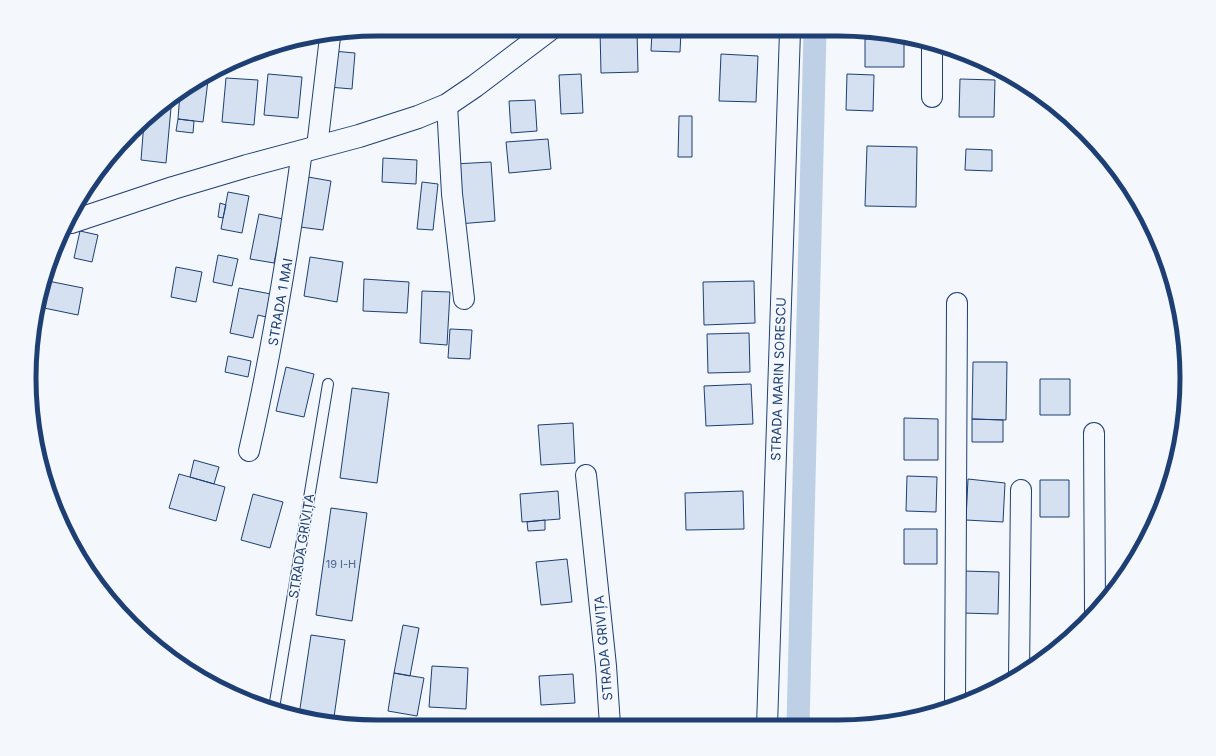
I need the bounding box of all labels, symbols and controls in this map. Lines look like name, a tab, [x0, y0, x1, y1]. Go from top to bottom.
street label: STRADA 1 MAI	[264, 257, 296, 347]
street label: STRADA MARIN SORESCU	[767, 297, 789, 461]
street label: STRADA GRIVIȚA	[285, 492, 318, 600]
house number: 19 I-H	[326, 557, 356, 571]
street label: STRADA GRIVIȚA	[590, 594, 617, 701]

